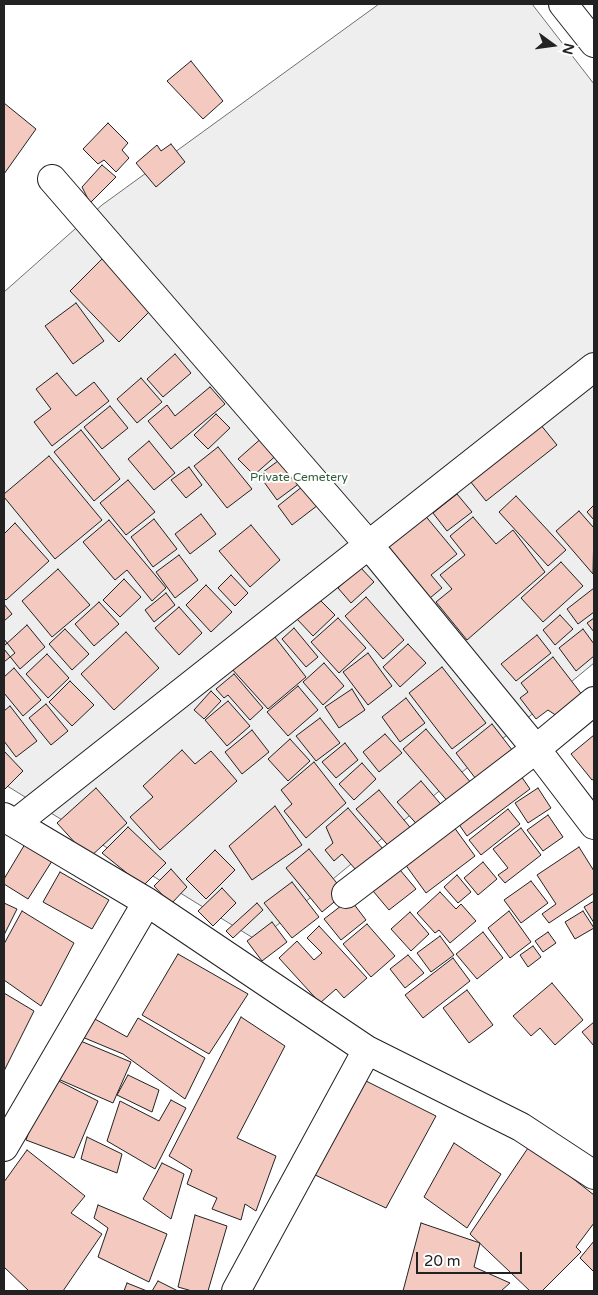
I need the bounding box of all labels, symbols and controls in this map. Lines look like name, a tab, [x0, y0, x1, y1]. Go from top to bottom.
north arrow	[528, 20, 578, 70]
text: N	[558, 41, 578, 56]
park label: Private Cemetery	[250, 471, 348, 485]
scale bar	[418, 1242, 524, 1274]
text: 20 m	[424, 1252, 461, 1270]

